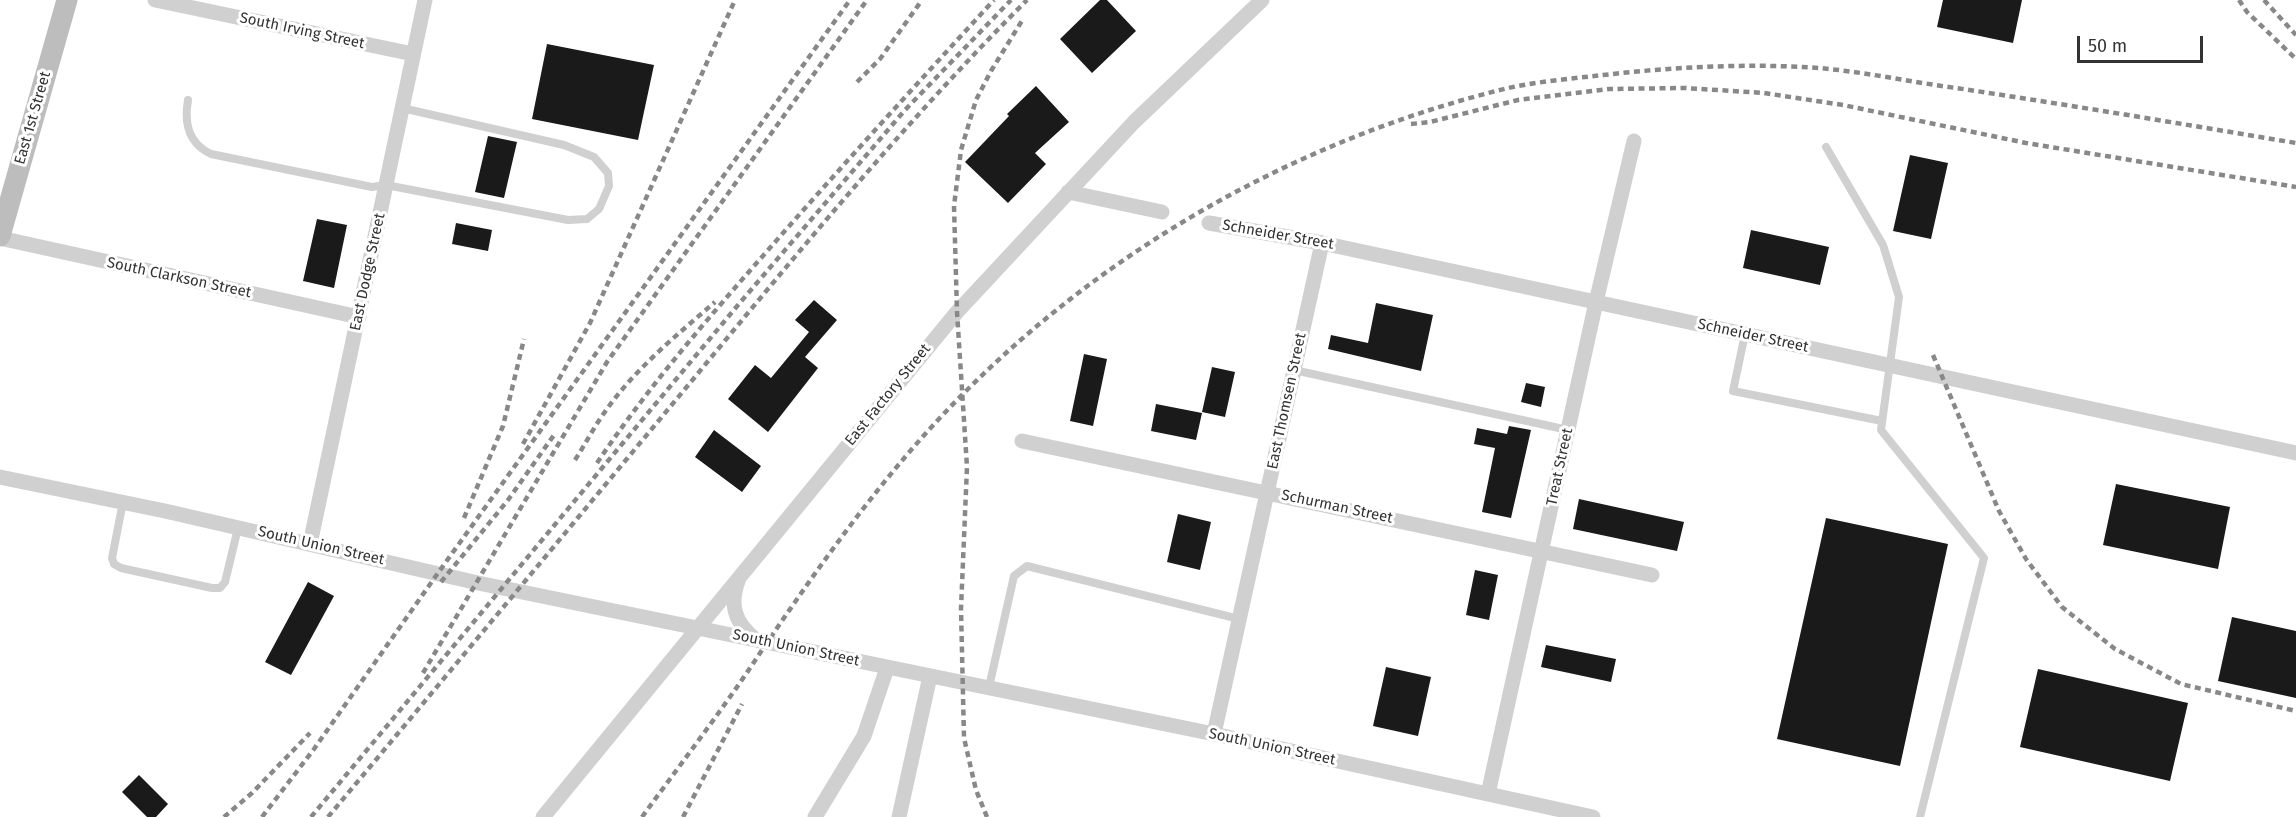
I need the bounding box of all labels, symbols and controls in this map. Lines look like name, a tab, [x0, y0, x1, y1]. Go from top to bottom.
street label: South Irving Street	[238, 9, 366, 53]
scale bar	[2080, 24, 2206, 62]
text: 50 m	[2088, 35, 2127, 57]
street label: East 1st Street	[11, 69, 55, 167]
street label: East Dodge Street	[347, 211, 389, 333]
street label: Schneider Street	[1221, 216, 1335, 254]
street label: South Clarkson Street	[105, 254, 253, 302]
street label: Schneider Street	[1696, 315, 1810, 357]
street label: East Thomsen Street	[1264, 331, 1310, 471]
street label: East Factory Street	[841, 340, 935, 450]
street label: Treat Street	[1543, 427, 1577, 507]
street label: Schurman Street	[1280, 486, 1394, 528]
street label: South Union Street	[256, 523, 386, 569]
street label: South Union Street	[731, 626, 861, 670]
street label: South Union Street	[1207, 725, 1337, 769]

